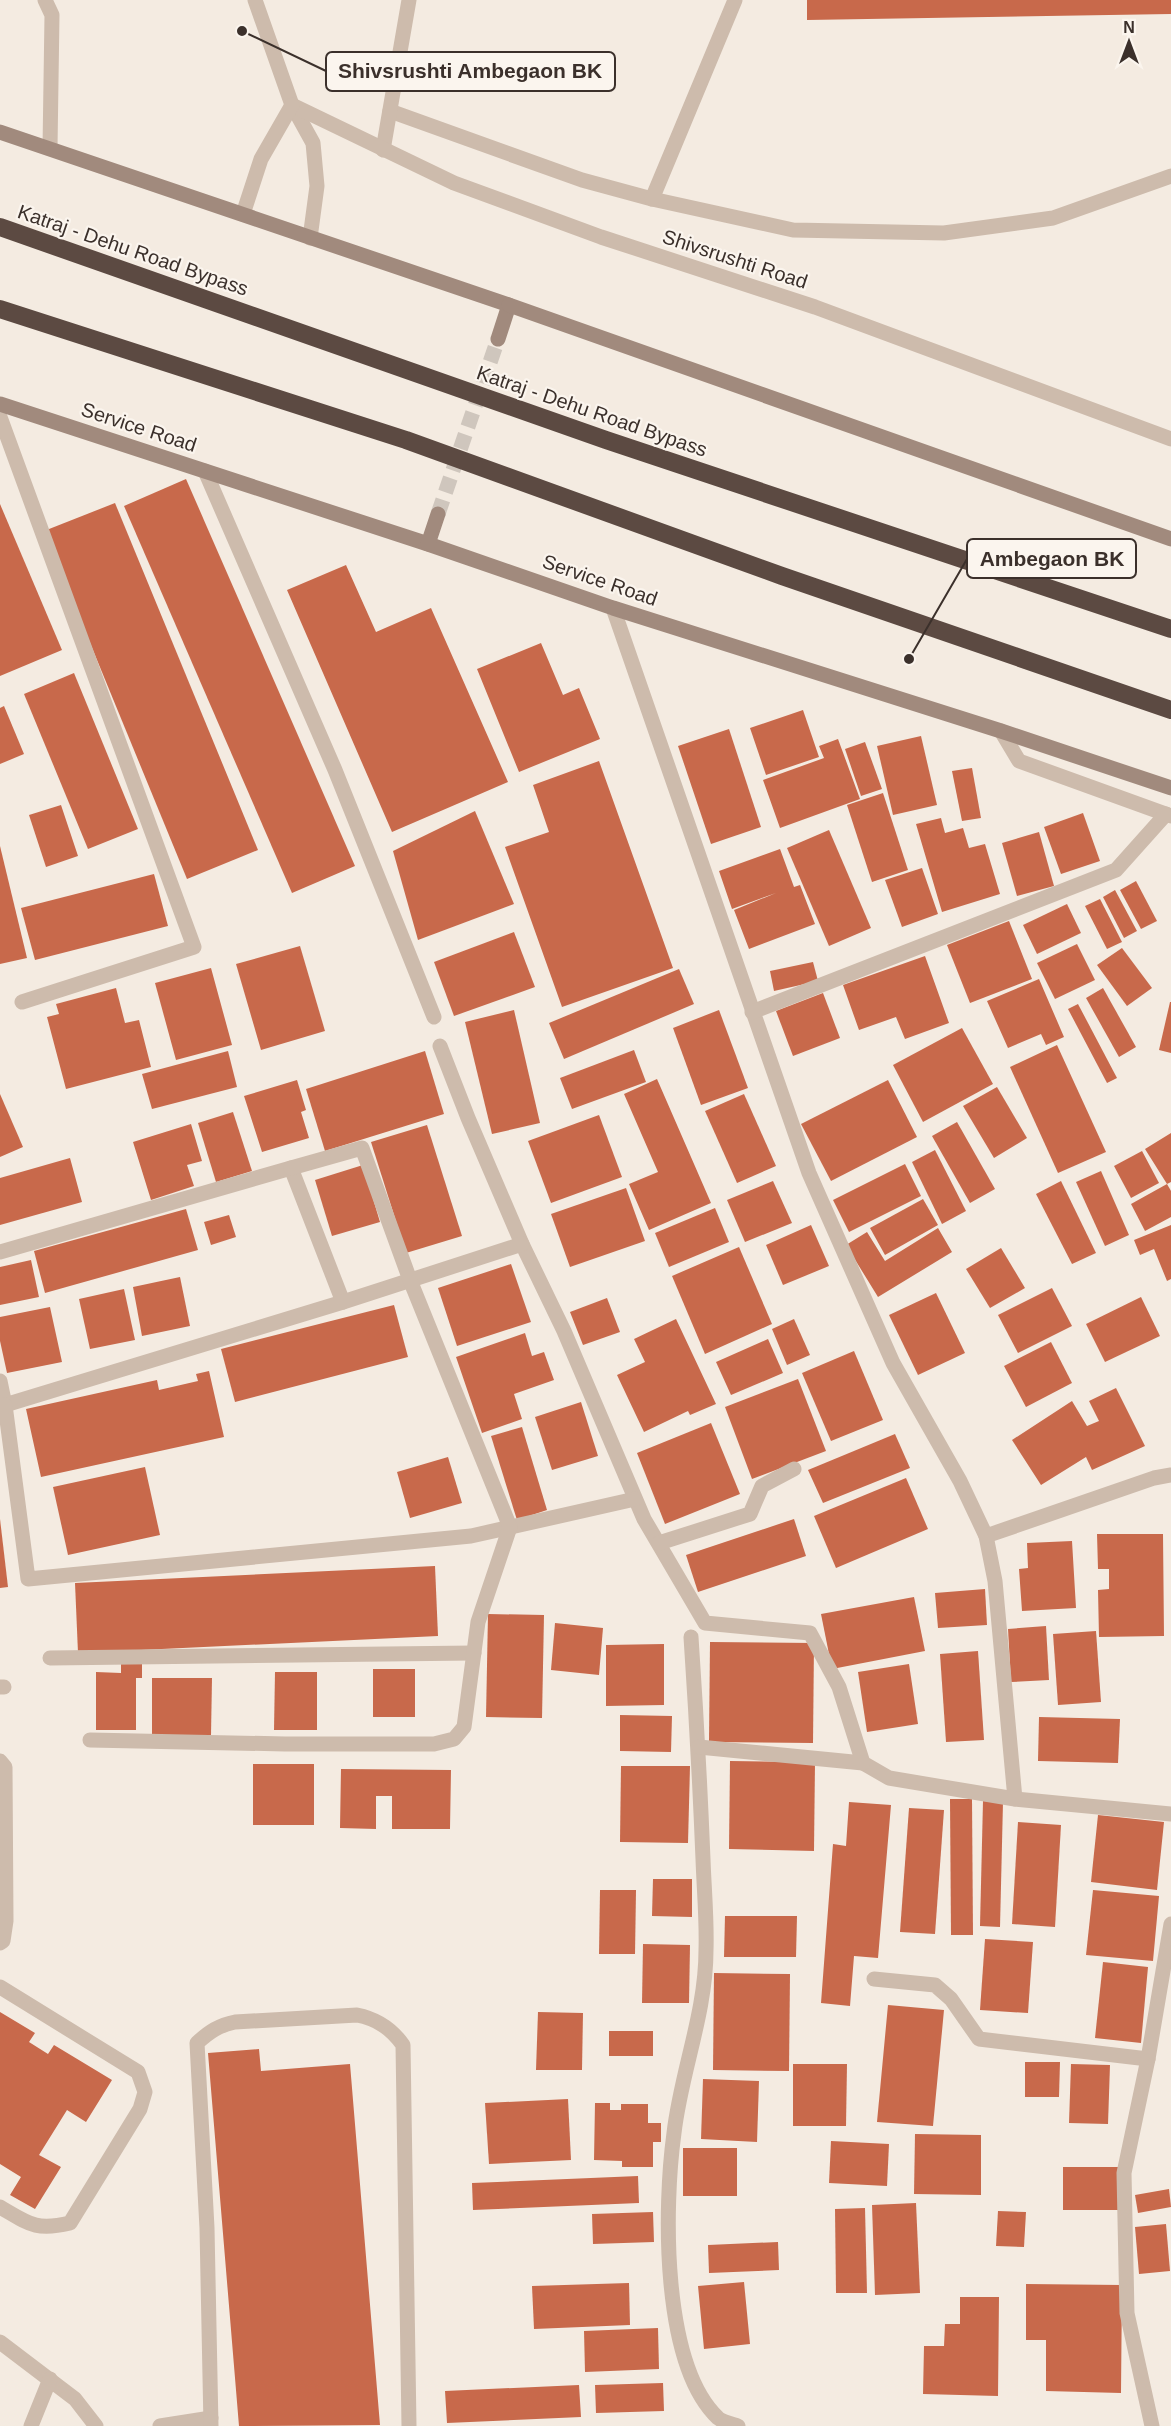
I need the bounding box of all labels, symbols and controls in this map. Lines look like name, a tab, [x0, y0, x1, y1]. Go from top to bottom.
north arrow	[1099, 12, 1159, 72]
text: N	[1123, 19, 1135, 36]
callout: Shivsrushti Ambegaon BK	[326, 52, 615, 91]
text: Shivsrushti Ambegaon BK	[338, 59, 602, 82]
street label: Katraj - Dehu Road Bypass	[15, 200, 251, 300]
street label: Shivsrushti Road	[660, 225, 810, 293]
street label: Katraj - Dehu Road Bypass	[474, 361, 710, 461]
street label: Service Road	[79, 398, 199, 456]
callout: Ambegaon BK	[967, 539, 1136, 578]
text: Ambegaon BK	[980, 547, 1124, 570]
street label: Service Road	[540, 550, 660, 610]

